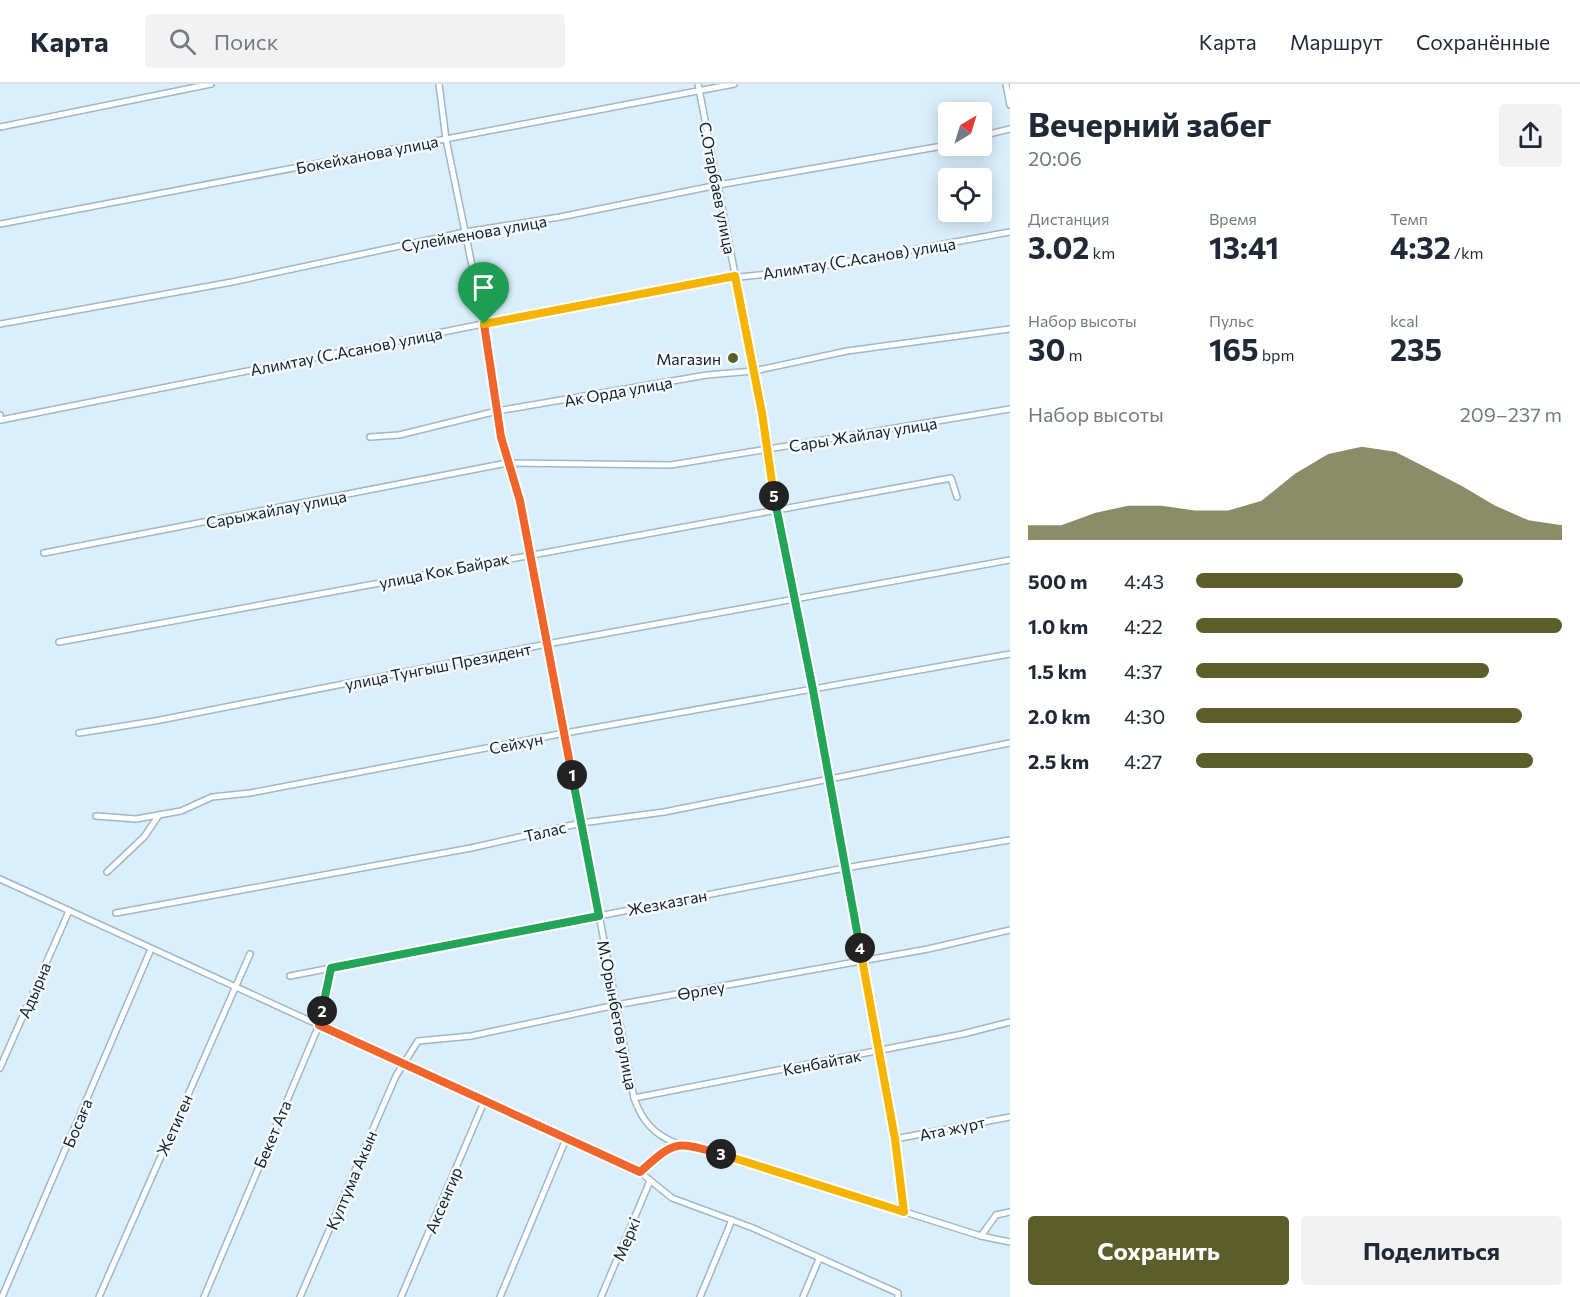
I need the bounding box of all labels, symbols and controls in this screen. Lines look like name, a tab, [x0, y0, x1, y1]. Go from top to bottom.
search box	[145, 14, 565, 68]
text: Карта	[30, 24, 109, 58]
icon: search	[166, 25, 199, 58]
text: Поиск	[214, 28, 278, 55]
text: Карта	[1199, 29, 1257, 54]
text: Маршрут	[1290, 29, 1383, 54]
text: Сохранённые	[1416, 29, 1550, 54]
north arrow	[938, 102, 992, 156]
map controls	[938, 102, 992, 222]
text: Вечерний забег	[1028, 103, 1271, 144]
button: share	[1499, 104, 1562, 167]
street label: С.Отарбаев улица	[696, 120, 740, 256]
street label: Бокейханова улица	[294, 131, 440, 177]
text: 20:06	[1028, 146, 1082, 170]
button: locate	[938, 168, 992, 222]
text: Дистанция	[1028, 209, 1109, 228]
text: Время	[1209, 209, 1257, 228]
text: Темп	[1390, 209, 1428, 228]
street label: Сулейменова улица	[400, 211, 548, 255]
text: 3.02	[1028, 228, 1089, 265]
text: 13:41	[1209, 228, 1279, 265]
text: 4:32	[1390, 228, 1451, 265]
street label: Алимтау (С.Асанов) улица	[761, 233, 957, 283]
text: km	[1089, 243, 1115, 262]
text: /km	[1451, 243, 1484, 262]
pin	[458, 262, 509, 324]
icon: arrive	[467, 271, 500, 304]
text: Набор высоты	[1028, 311, 1137, 330]
text: Пульс	[1209, 311, 1254, 330]
text: kcal	[1390, 311, 1419, 330]
street label: Алимтау (С.Асанов) улица	[248, 323, 444, 379]
text: 30	[1028, 330, 1065, 367]
text: 165	[1209, 330, 1259, 367]
text: 235	[1390, 330, 1442, 367]
text: m	[1065, 345, 1082, 364]
text: bpm	[1259, 345, 1295, 364]
place label: Магазин	[656, 349, 721, 368]
marker: Магазин	[726, 351, 740, 365]
street label: Ак Орда улица	[562, 372, 674, 410]
text: Набор высоты	[1028, 402, 1164, 426]
text: 209–237 m	[1460, 402, 1562, 426]
street label: Сары Жайлау улица	[788, 413, 938, 455]
pin: 5	[759, 481, 789, 511]
street label: Сарыжайлау улица	[204, 486, 348, 532]
text: 5	[769, 486, 779, 505]
street label: улица Кок Байрак	[377, 548, 511, 592]
text: 500 m	[1028, 569, 1088, 593]
text: 4:43	[1124, 569, 1164, 593]
text: 1.0 km	[1028, 614, 1088, 638]
text: 4:22	[1124, 614, 1163, 638]
street label: улица Тунгыш Президент	[343, 639, 533, 693]
text: 1.5 km	[1028, 659, 1087, 683]
text: 4:37	[1124, 659, 1163, 683]
text: 2.0 km	[1028, 704, 1090, 728]
text: 4:30	[1124, 704, 1165, 728]
street label: Сейхун	[487, 728, 545, 758]
text: 2.5 km	[1028, 749, 1089, 773]
text: 4:27	[1124, 749, 1162, 773]
pin: 1	[557, 760, 587, 790]
text: 1	[568, 765, 576, 784]
street label: Талас	[522, 817, 568, 845]
street label: Жезказган	[625, 885, 709, 919]
pin: 4	[845, 933, 875, 963]
street label: М.Орынбетов улица	[594, 938, 642, 1092]
text: 4	[855, 938, 865, 957]
street label: Адырна	[14, 959, 54, 1021]
street label: Өрлеу	[676, 976, 726, 1004]
pin: 2	[307, 996, 337, 1026]
text: 2	[317, 1001, 327, 1020]
street label: Кенбайтак	[781, 1045, 863, 1079]
street label: Жетиген	[152, 1091, 196, 1159]
street label: Босаға	[58, 1096, 96, 1150]
street label: Бекет Ата	[249, 1097, 295, 1171]
street label: Ата журт	[917, 1112, 987, 1144]
street label: Култума Акын	[322, 1128, 380, 1232]
pin: 3	[706, 1139, 736, 1169]
text: 3	[716, 1144, 726, 1163]
street label: Аксенгир	[421, 1164, 465, 1236]
street label: Меркі	[608, 1214, 644, 1264]
button: Сохранить	[1028, 1216, 1289, 1285]
button: Поделиться	[1301, 1216, 1562, 1285]

